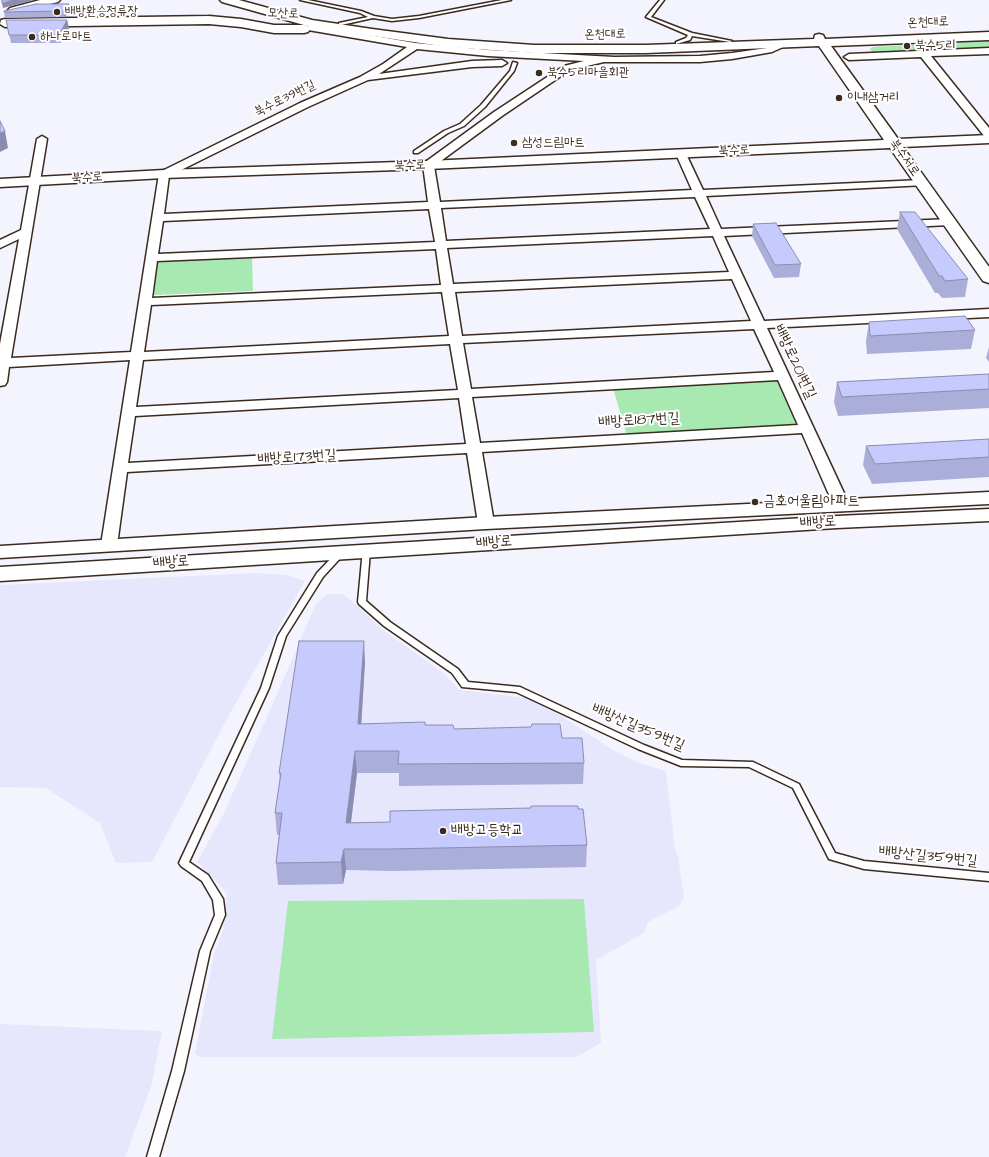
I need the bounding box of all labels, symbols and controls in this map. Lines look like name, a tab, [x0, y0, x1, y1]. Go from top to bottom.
place label: 배방환승정류장	[65, 4, 138, 20]
street label: 모산로	[267, 6, 299, 22]
marker: 배방환승정류장	[52, 7, 62, 17]
street label: 온천대로	[907, 14, 949, 32]
street label: 온천대로	[584, 27, 626, 43]
place label: 하나로마트	[40, 29, 92, 45]
marker: 하나로마트	[27, 32, 37, 42]
place label: 북수5리	[915, 38, 956, 54]
marker: 북수5리	[902, 41, 912, 51]
place label: 북수5리마을회관	[547, 65, 629, 81]
marker: 북수5리마을회관	[534, 68, 544, 78]
street label: 북수로39번길	[252, 77, 318, 121]
place label: 이내삼거리	[847, 90, 899, 106]
marker: 이내삼거리	[834, 93, 844, 103]
place label: 삼성드림마트	[522, 135, 585, 151]
street label: 북수서로	[886, 136, 922, 180]
marker: 삼성드림마트	[509, 138, 519, 148]
street label: 북수로	[718, 142, 750, 160]
street label: 북수로	[394, 158, 426, 174]
street label: 북수로	[71, 169, 103, 187]
street label: 배방로201번길	[769, 322, 819, 402]
street label: 배방로187번길	[598, 410, 680, 432]
street label: 배방로173번길	[257, 447, 337, 469]
place label: 금호어울림아파트	[763, 493, 860, 511]
marker: 금호어울림아파트	[750, 497, 760, 507]
street label: 배방로	[799, 513, 837, 533]
street label: 배방로	[475, 533, 513, 553]
street label: 배방로	[152, 553, 190, 573]
street label: 배방산길359번길	[589, 700, 687, 756]
place label: 배방고등학교	[451, 822, 523, 840]
marker: 배방고등학교	[438, 826, 448, 836]
street label: 배방산길359번길	[878, 843, 978, 871]

